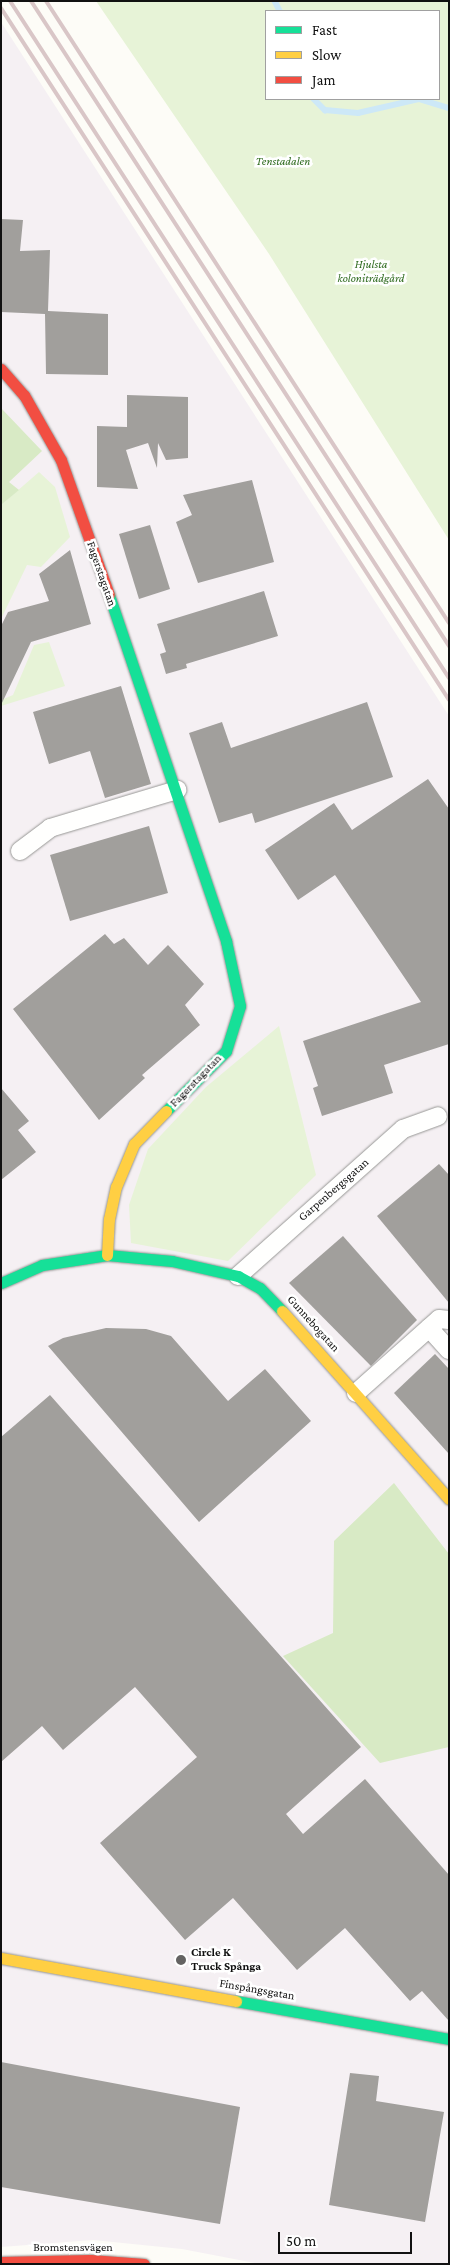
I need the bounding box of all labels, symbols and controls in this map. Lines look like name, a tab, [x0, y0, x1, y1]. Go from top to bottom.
legend	[265, 10, 440, 100]
text: Fast	[312, 22, 337, 38]
text: Slow	[312, 47, 341, 63]
text: Jam	[312, 72, 335, 88]
park label: Tenstadalen	[256, 155, 310, 169]
park label: Hjulsta koloniträdgård	[338, 258, 404, 286]
street label: Fagerstagatan	[83, 540, 119, 608]
street label: Fagerstagatan	[167, 1052, 225, 1110]
street label: Garpenbergsgatan	[296, 1156, 372, 1224]
street label: Gunnebogatan	[284, 1293, 342, 1355]
place label: Circle K Truck Spånga	[191, 1946, 261, 1974]
marker: Circle K Truck Spånga	[175, 1954, 187, 1966]
street label: Finspångsgatan	[218, 1976, 296, 2004]
scale bar	[280, 2222, 414, 2254]
text: 50 m	[286, 2233, 316, 2249]
street label: Bromstensvägen	[33, 2241, 113, 2255]

